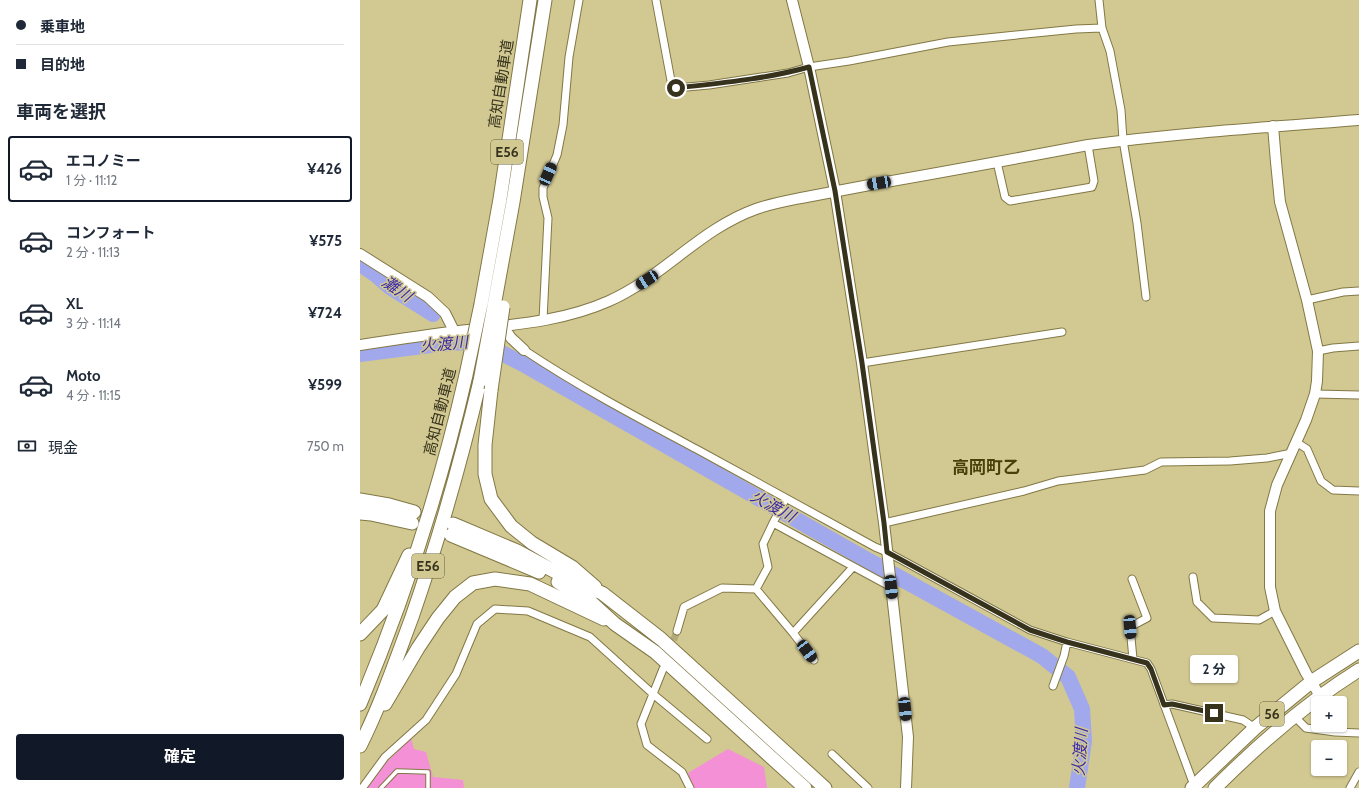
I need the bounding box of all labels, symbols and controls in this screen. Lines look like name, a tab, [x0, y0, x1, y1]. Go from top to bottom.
text: 乗車地	[40, 18, 85, 36]
street label: 高知自動車道	[485, 38, 517, 130]
text: 目的地	[40, 56, 85, 74]
route start	[667, 79, 685, 97]
text: 車両を選択	[16, 101, 106, 123]
road number: E56	[491, 140, 523, 164]
icon: car	[18, 151, 54, 187]
text: エコノミー	[66, 152, 141, 170]
text: ¥426	[307, 160, 342, 178]
car	[538, 161, 558, 187]
text: 1 分 · 11:12	[66, 172, 117, 188]
car	[866, 175, 892, 191]
icon: car	[18, 223, 54, 259]
text: コンフォート	[66, 224, 156, 242]
text: ¥575	[309, 232, 342, 250]
text: 2 分 · 11:13	[66, 244, 120, 260]
car	[634, 268, 660, 292]
water label: 灘川	[378, 272, 417, 307]
icon: car	[18, 295, 54, 331]
text: XL	[66, 295, 83, 313]
text: ¥724	[308, 304, 342, 322]
text: 3 分 · 11:14	[66, 315, 121, 331]
water label: 火渡川	[419, 332, 471, 356]
street label: 高知自動車道	[420, 366, 460, 458]
icon: car	[18, 367, 54, 403]
text: Moto	[66, 367, 100, 385]
text: ¥599	[308, 376, 342, 394]
text: 4 分 · 11:15	[66, 387, 121, 403]
icon: cash	[16, 435, 38, 457]
text: 750 m	[307, 438, 344, 454]
text: 現金	[48, 439, 78, 457]
district label: 高岡町乙	[952, 457, 1020, 477]
water label: 火渡川	[747, 486, 800, 527]
road number: E56	[412, 554, 444, 578]
car	[884, 574, 898, 600]
car	[1123, 615, 1137, 639]
car	[795, 638, 819, 664]
callout: 2 分	[1190, 655, 1238, 683]
text: 2 分	[1203, 661, 1225, 677]
car	[898, 696, 912, 722]
map controls	[1311, 696, 1347, 776]
button: +	[1311, 696, 1347, 732]
road number: 56	[1260, 702, 1284, 726]
route end	[1205, 704, 1223, 722]
water label: 火渡川	[1069, 725, 1091, 777]
button: 確定	[16, 734, 344, 780]
button: −	[1311, 740, 1347, 776]

